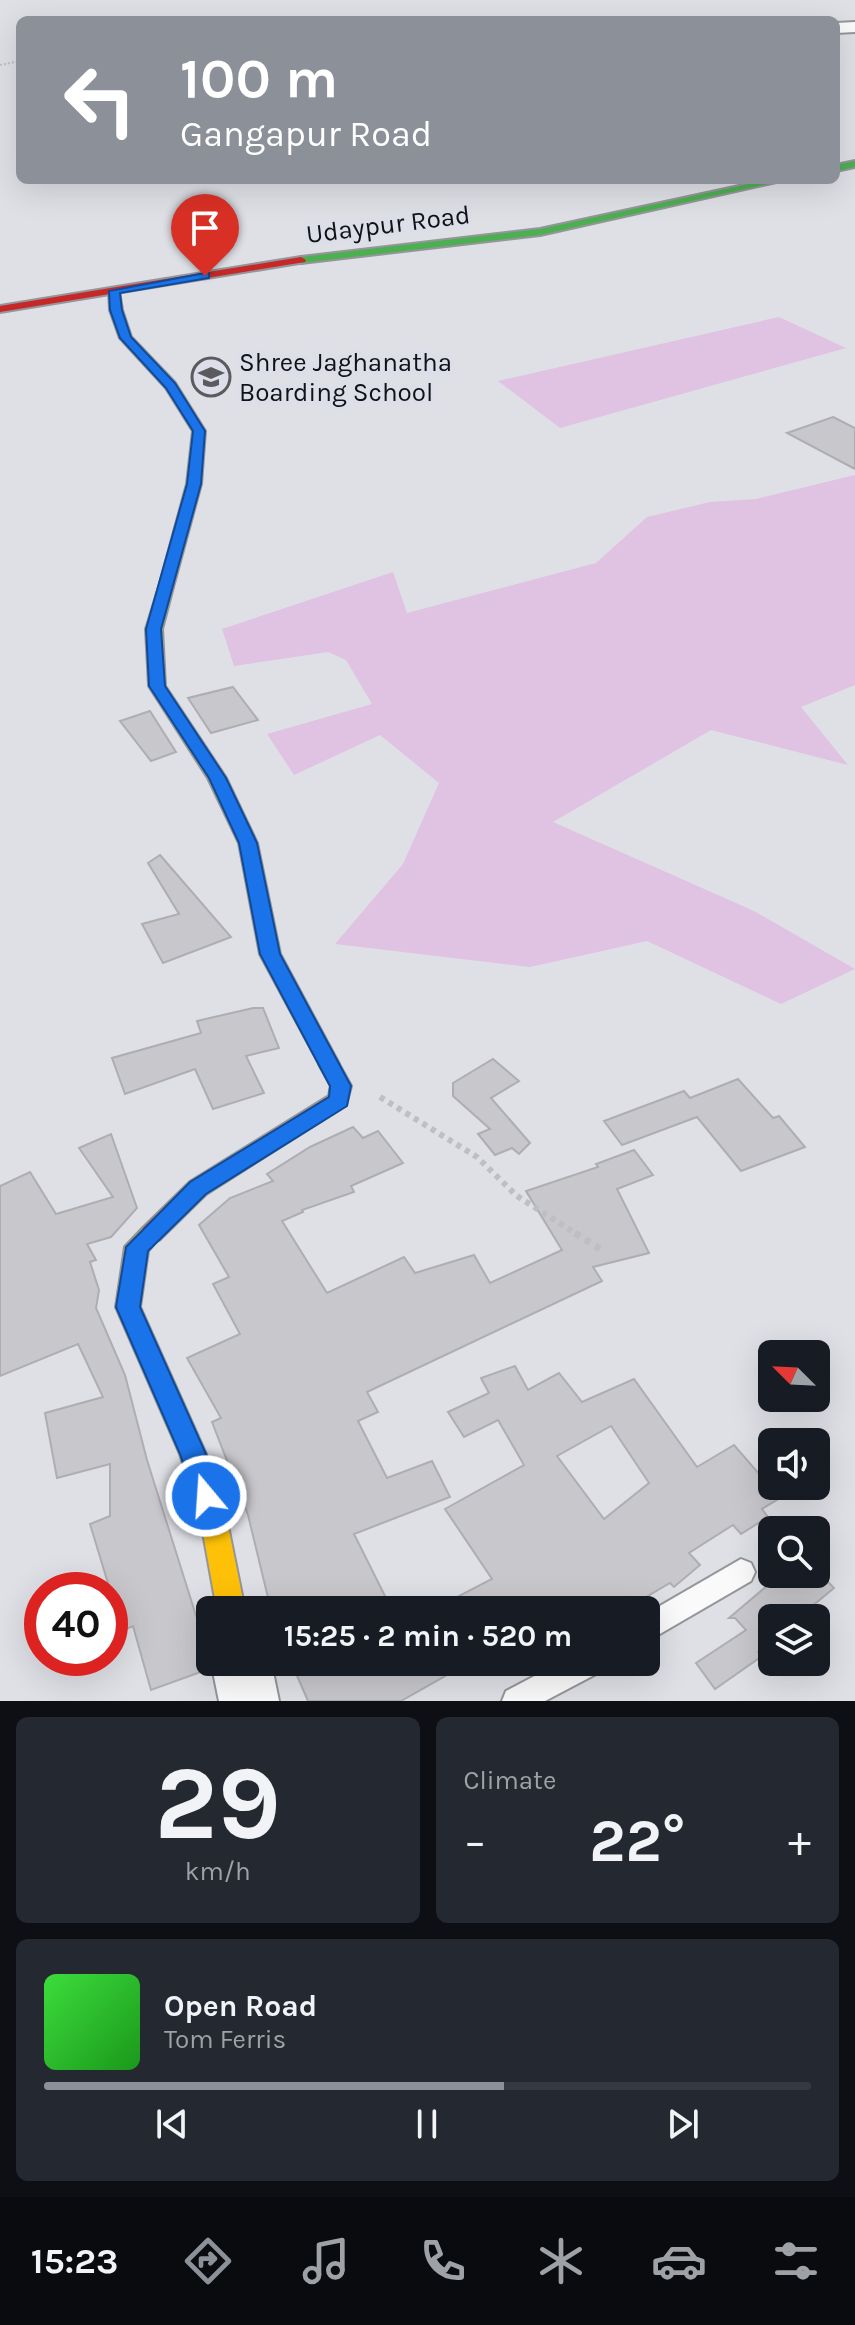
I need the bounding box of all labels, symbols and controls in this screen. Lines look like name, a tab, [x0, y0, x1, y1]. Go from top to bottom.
text: 100 m	[180, 46, 338, 111]
icon: left	[48, 48, 152, 152]
text: Gangapur Road	[180, 113, 432, 155]
pin	[171, 194, 239, 276]
street label: Udaypur Road	[304, 199, 472, 250]
icon: arrive	[183, 206, 227, 250]
place label: Shree Jaghanatha Boarding School	[239, 347, 452, 408]
school or university icon: Shree Jaghanatha Boarding School	[190, 356, 232, 398]
north arrow	[758, 1340, 830, 1412]
map controls	[758, 1340, 830, 1676]
button: sound	[758, 1428, 830, 1500]
position arrow	[164, 1454, 248, 1538]
button: search	[758, 1516, 830, 1588]
speed limit sign: 40	[24, 1572, 128, 1676]
button: layers	[758, 1604, 830, 1676]
text: 15:25 · 2 min · 520 m	[284, 1618, 572, 1654]
text: 29	[155, 1743, 281, 1864]
text: Climate	[464, 1765, 556, 1796]
text: 22°	[589, 1806, 685, 1876]
text: −	[464, 1816, 487, 1867]
text: +	[788, 1816, 811, 1867]
text: km/h	[185, 1856, 251, 1887]
text: Open Road	[164, 1988, 317, 2024]
text: Tom Ferris	[164, 2024, 286, 2055]
icon: previous	[150, 2102, 194, 2146]
icon: pause	[405, 2102, 449, 2146]
icon: next	[661, 2102, 705, 2146]
icon: directions	[180, 2233, 236, 2289]
icon: music	[298, 2233, 354, 2289]
icon: phone	[415, 2233, 471, 2289]
icon: climate	[533, 2233, 589, 2289]
icon: car	[651, 2233, 707, 2289]
icon: filters	[768, 2233, 824, 2289]
text: 15:23	[31, 2240, 118, 2282]

